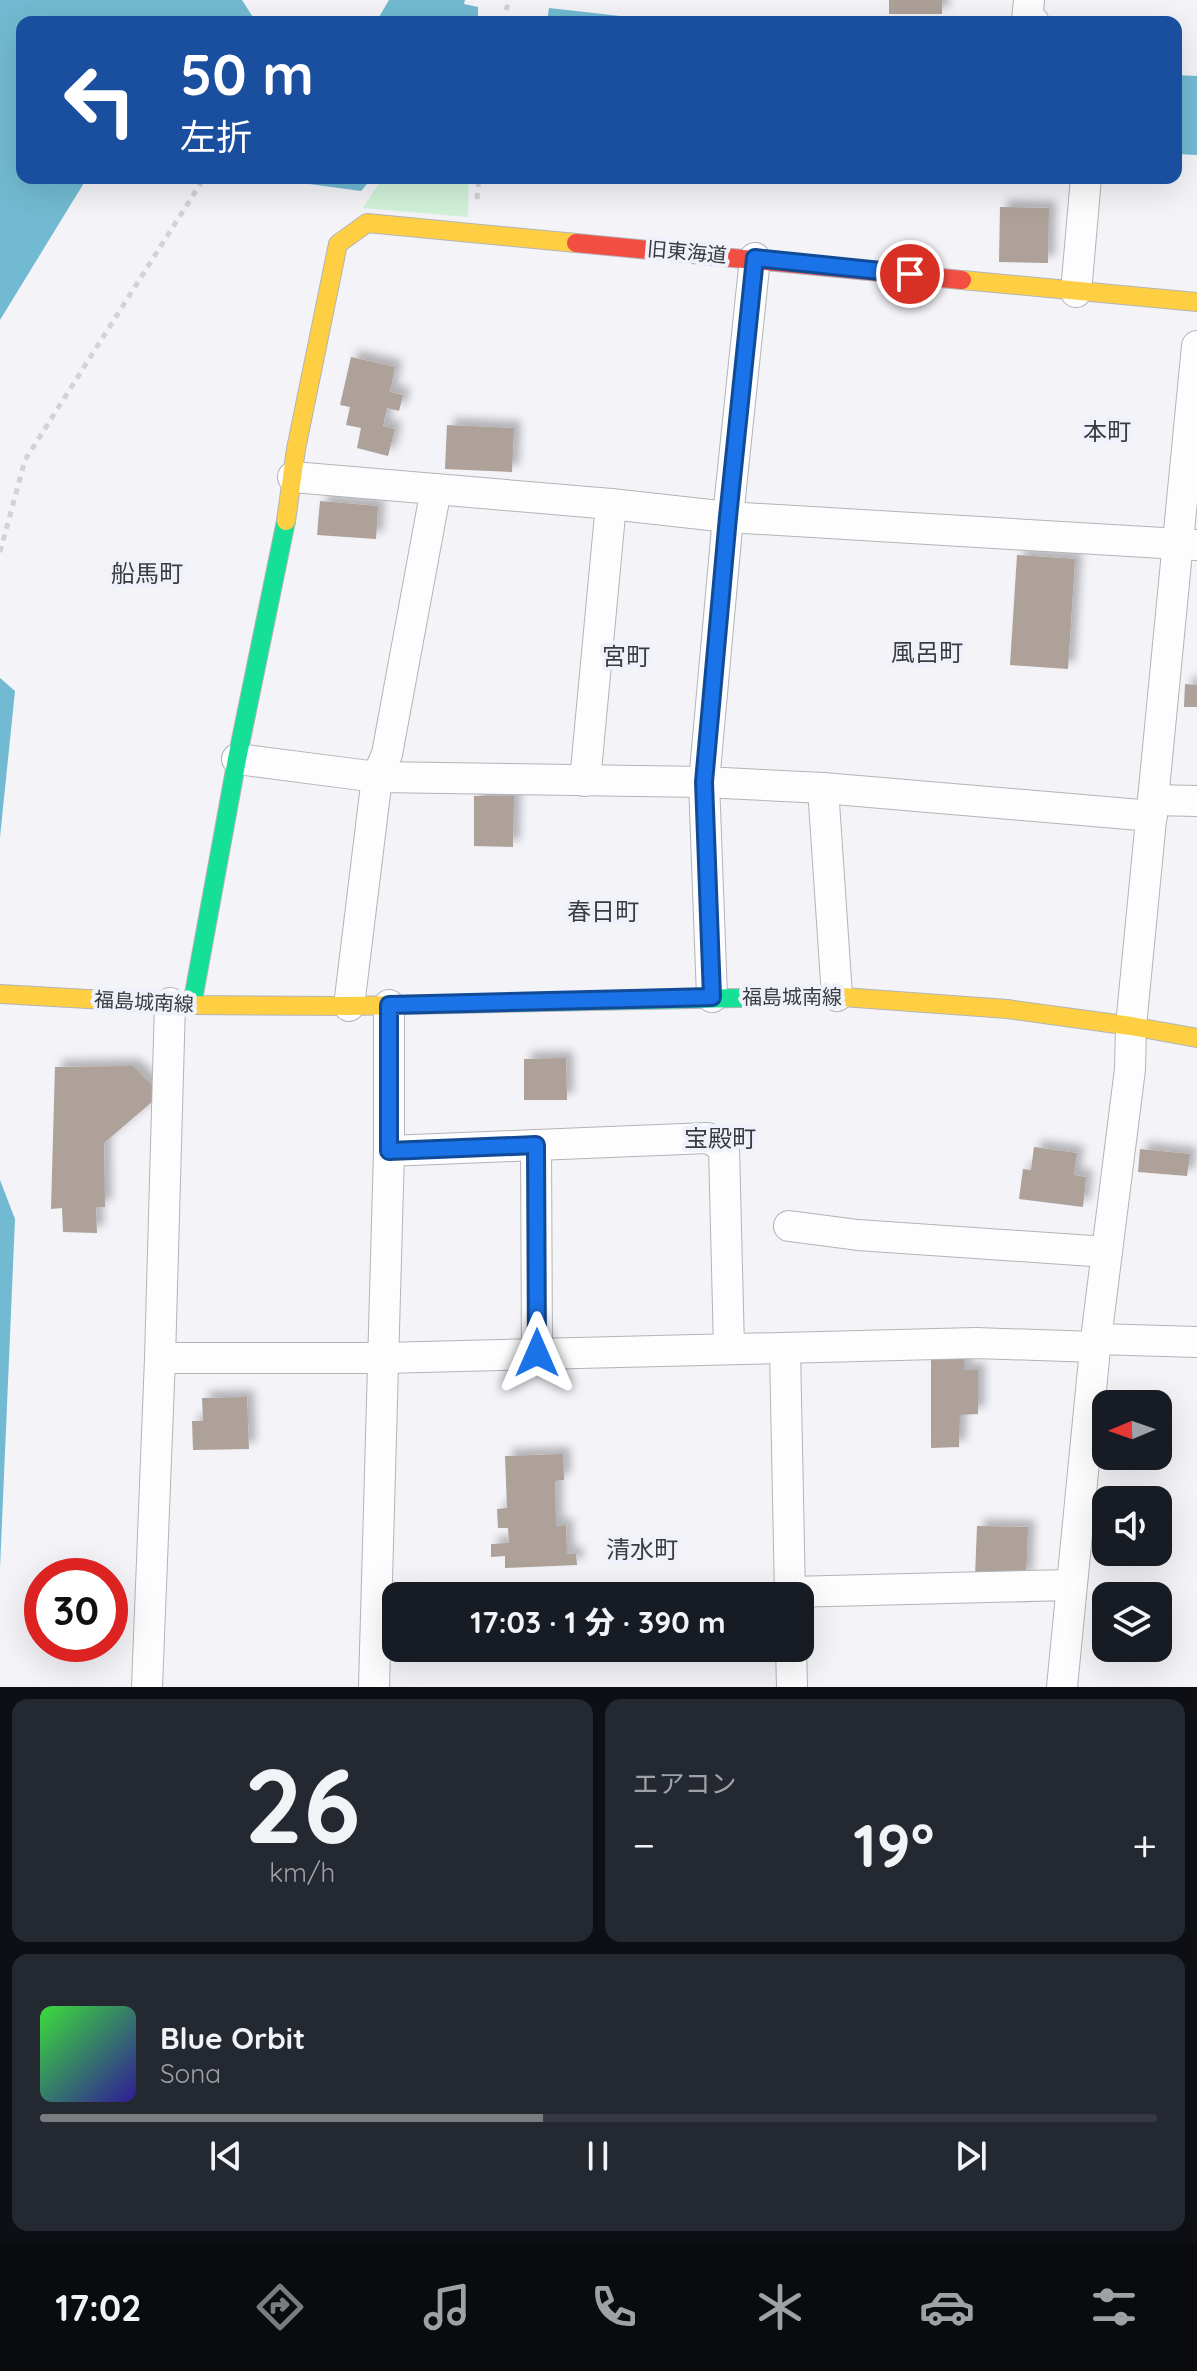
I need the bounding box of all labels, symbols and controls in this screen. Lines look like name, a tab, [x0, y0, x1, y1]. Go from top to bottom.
text: 50 m	[180, 39, 314, 109]
icon: left	[48, 48, 152, 152]
text: 左折	[180, 114, 252, 159]
street label: 旧東海道	[646, 236, 728, 267]
pin	[876, 240, 944, 308]
icon: arrive	[888, 252, 932, 296]
district label: 本町	[1083, 416, 1131, 446]
district label: 船馬町	[111, 558, 183, 588]
district label: 風呂町	[891, 637, 963, 667]
district label: 宮町	[602, 641, 650, 671]
district label: 春日町	[567, 896, 639, 926]
street label: 福島城南線	[742, 984, 842, 1009]
street label: 福島城南線	[93, 986, 195, 1017]
district label: 宝殿町	[684, 1123, 756, 1153]
position arrow	[495, 1311, 579, 1395]
north arrow	[1092, 1390, 1172, 1470]
map controls	[1092, 1390, 1172, 1662]
button: sound	[1092, 1486, 1172, 1566]
district label: 清水町	[606, 1534, 678, 1564]
speed limit sign: 30	[24, 1558, 128, 1662]
button: layers	[1092, 1582, 1172, 1662]
text: 17:03 · 1 分 · 390 m	[470, 1603, 726, 1641]
text: 26	[244, 1739, 361, 1869]
text: エアコン	[633, 1767, 737, 1800]
text: 19°	[853, 1807, 934, 1882]
text: −	[633, 1817, 655, 1872]
text: +	[1132, 1817, 1157, 1872]
text: km/h	[269, 1856, 335, 1889]
text: Blue Orbit	[160, 2019, 305, 2057]
text: Sona	[160, 2057, 221, 2090]
icon: previous	[204, 2134, 248, 2178]
icon: pause	[576, 2134, 620, 2178]
icon: next	[949, 2134, 993, 2178]
icon: directions	[252, 2279, 308, 2335]
icon: music	[419, 2279, 475, 2335]
icon: phone	[586, 2279, 642, 2335]
icon: climate	[752, 2279, 808, 2335]
icon: car	[919, 2279, 975, 2335]
icon: filters	[1086, 2279, 1142, 2335]
text: 17:02	[55, 2285, 142, 2330]

